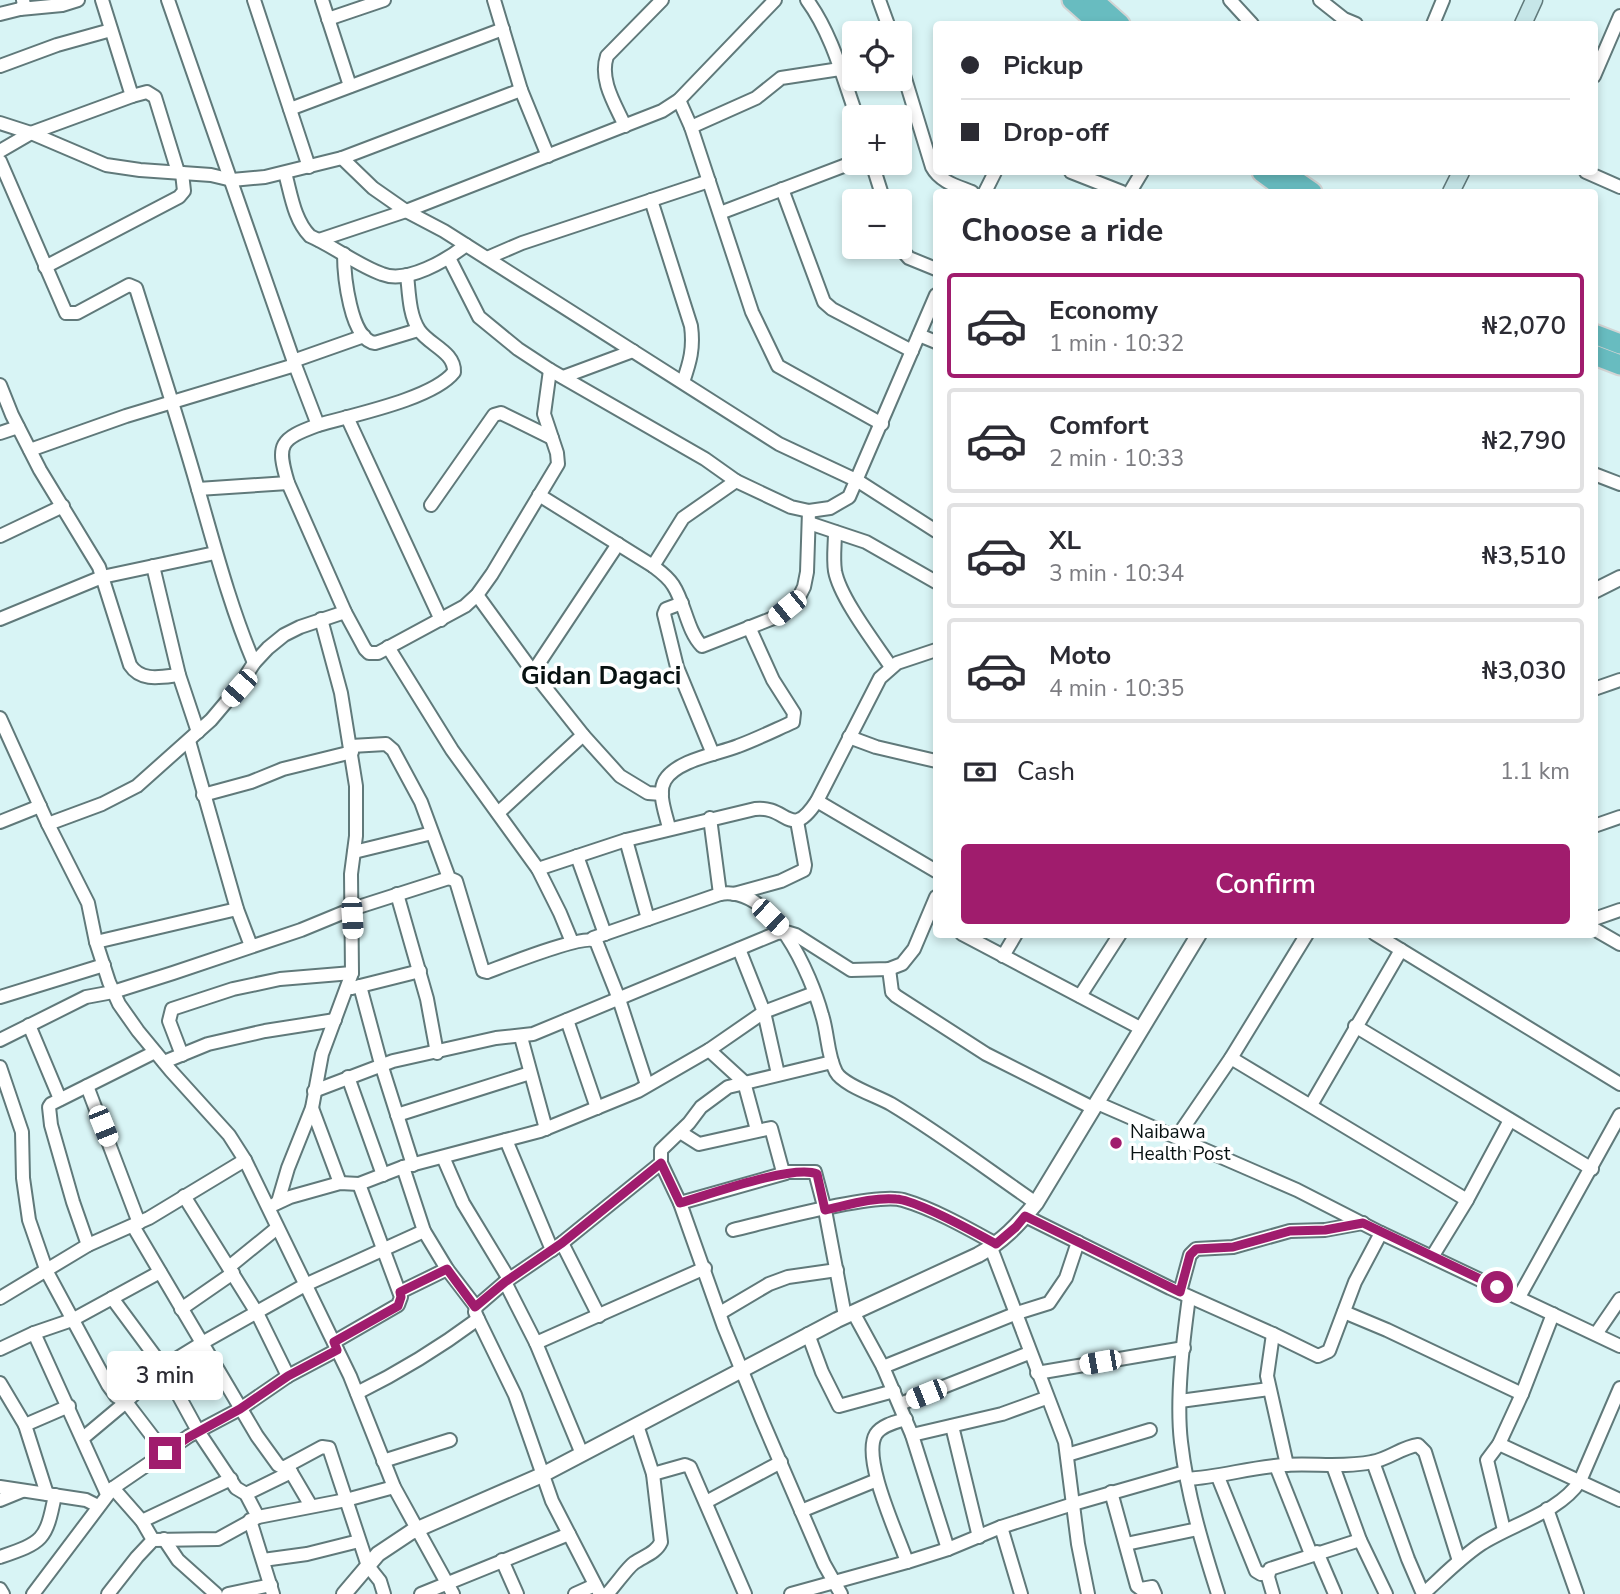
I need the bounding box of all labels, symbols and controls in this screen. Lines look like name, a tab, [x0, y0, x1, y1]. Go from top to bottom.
map controls	[842, 21, 912, 259]
button: locate	[842, 21, 912, 91]
text: Pickup	[1003, 48, 1083, 83]
button: +	[842, 105, 912, 175]
text: Drop-off	[1003, 115, 1109, 150]
button: −	[842, 189, 912, 259]
text: Choose a ride	[961, 209, 1163, 252]
text: Economy	[1049, 293, 1158, 328]
icon: car	[965, 294, 1028, 357]
text: ₦2,070	[1482, 308, 1566, 343]
text: 1 min · 10:32	[1049, 328, 1184, 359]
text: Comfort	[1049, 408, 1149, 443]
icon: car	[965, 409, 1028, 472]
text: ₦2,790	[1482, 423, 1566, 458]
text: 2 min · 10:33	[1049, 443, 1184, 474]
text: XL	[1049, 523, 1081, 558]
icon: car	[965, 524, 1028, 587]
text: ₦3,510	[1482, 538, 1566, 573]
text: 3 min · 10:34	[1049, 558, 1184, 589]
car	[765, 587, 810, 629]
text: Moto	[1049, 638, 1111, 673]
icon: car	[965, 639, 1028, 702]
text: ₦3,030	[1482, 653, 1566, 688]
district label: Gidan Dagaci	[521, 658, 681, 693]
car	[218, 665, 261, 711]
text: 4 min · 10:35	[1049, 673, 1184, 704]
icon: cash	[961, 753, 999, 791]
text: Cash	[1017, 754, 1075, 789]
text: 1.1 km	[1500, 756, 1570, 787]
button: Confirm	[961, 844, 1570, 924]
car	[748, 895, 793, 939]
car	[341, 896, 364, 940]
car	[86, 1103, 121, 1149]
place label: Naibawa Health Post	[1130, 1119, 1231, 1167]
marker: Naibawa Health Post	[1108, 1135, 1124, 1151]
route start	[1481, 1271, 1513, 1303]
car	[1078, 1348, 1123, 1376]
callout: 3 min	[107, 1352, 223, 1400]
text: 3 min	[136, 1360, 194, 1391]
car	[903, 1376, 950, 1412]
route end	[149, 1437, 181, 1469]

